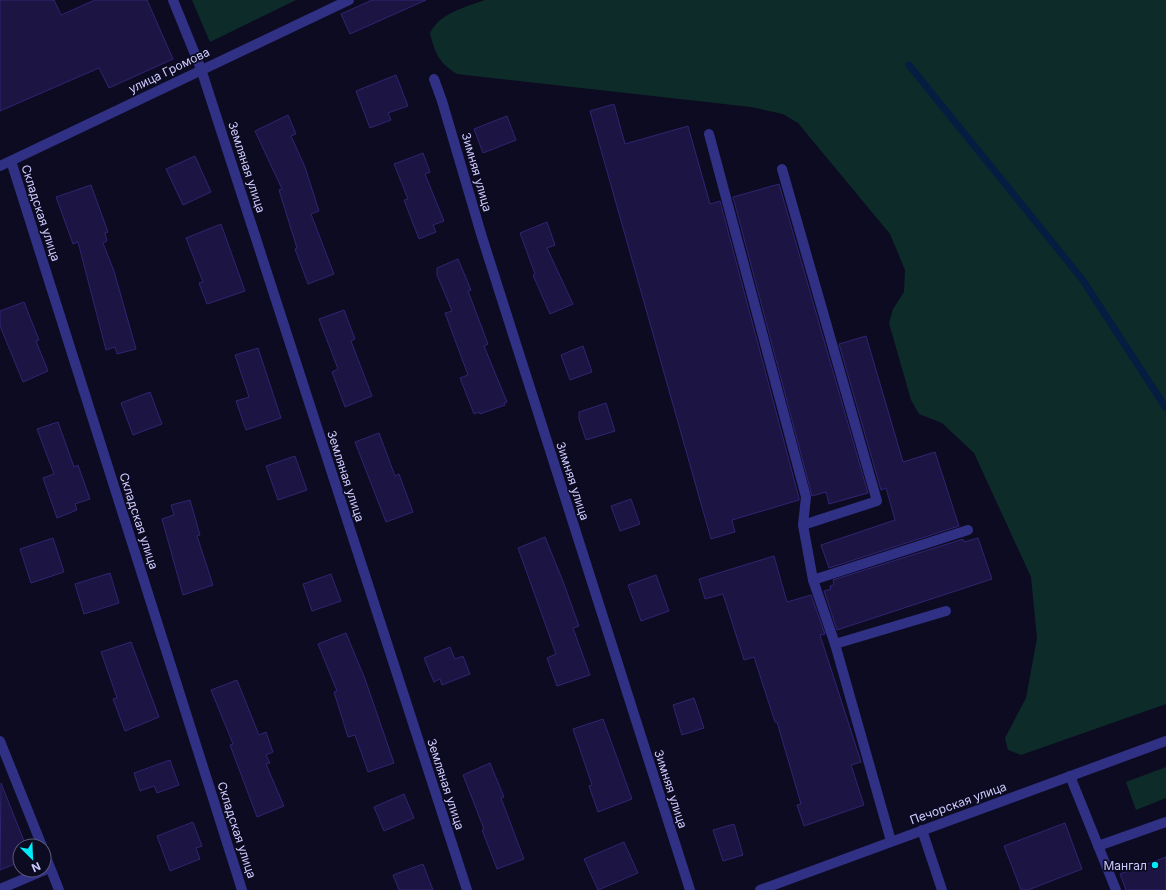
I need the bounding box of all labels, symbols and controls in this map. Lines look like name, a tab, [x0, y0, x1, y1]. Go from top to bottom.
street label: улица Громова	[126, 44, 212, 96]
street label: Земляная улица	[225, 119, 269, 215]
street label: Зимняя улица	[459, 131, 495, 213]
street label: Складская улица	[18, 163, 64, 263]
street label: Земляная улица	[324, 428, 368, 524]
street label: Зимняя улица	[553, 440, 593, 522]
street label: Складская улица	[116, 471, 162, 571]
street label: Земляная улица	[424, 736, 468, 832]
street label: Зимняя улица	[651, 748, 691, 830]
street label: Печорская улица	[908, 779, 1008, 827]
street label: Складская улица	[214, 780, 260, 880]
north arrow	[12, 838, 52, 878]
place label: Мангал	[1103, 858, 1147, 873]
text: N	[29, 859, 43, 875]
marker: Мангал	[1150, 860, 1160, 870]

